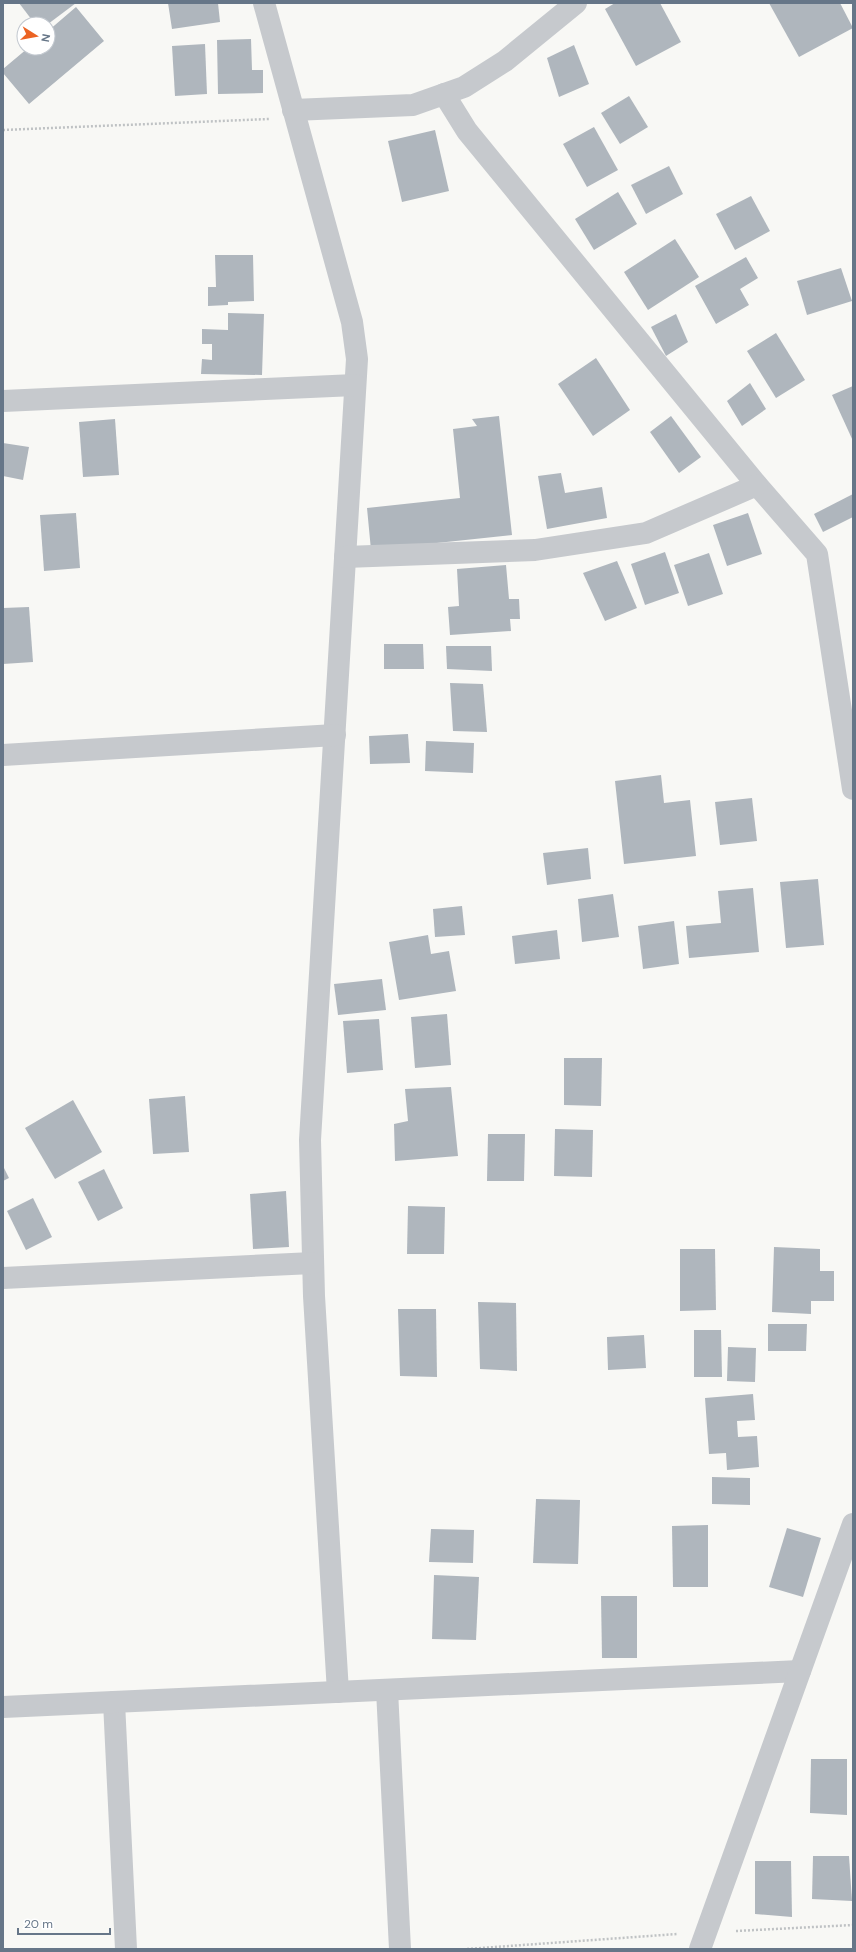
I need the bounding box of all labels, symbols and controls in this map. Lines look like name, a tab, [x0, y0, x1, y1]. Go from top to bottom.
north arrow	[16, 16, 56, 56]
text: N	[38, 33, 53, 43]
scale bar	[18, 1910, 110, 1936]
text: 20 m	[24, 1916, 53, 1932]

